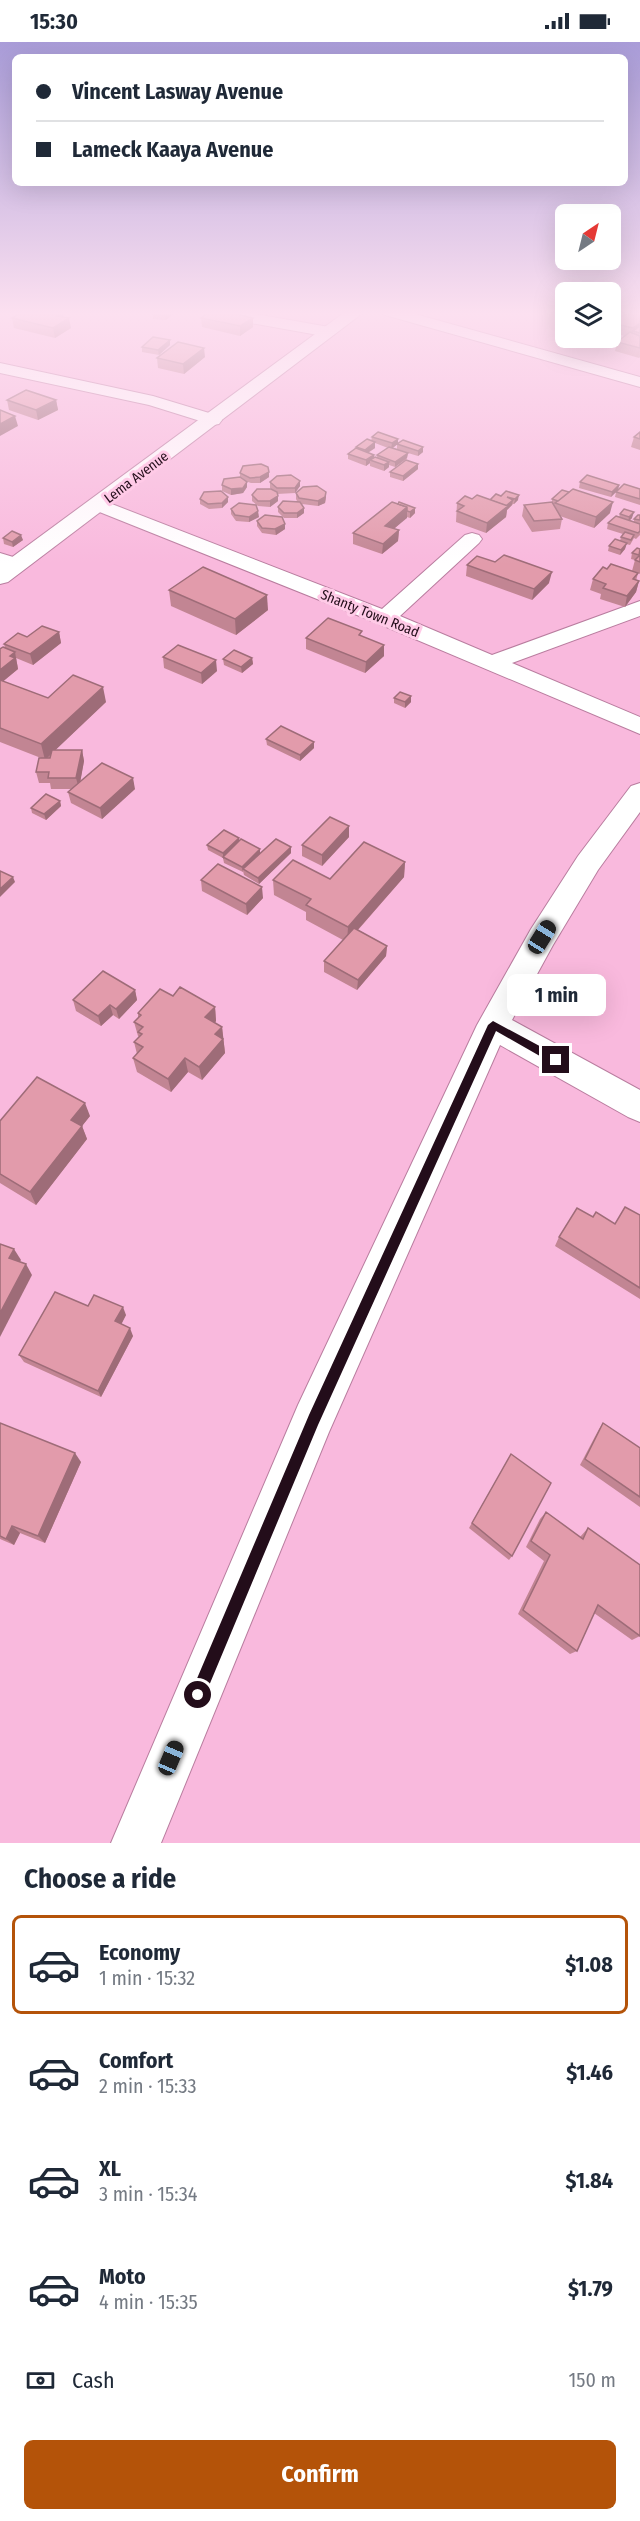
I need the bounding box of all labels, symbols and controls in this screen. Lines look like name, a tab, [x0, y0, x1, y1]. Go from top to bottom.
text: 15:30	[30, 8, 78, 35]
text: Vincent Lasway Avenue	[72, 78, 283, 105]
text: Lameck Kaaya Avenue	[72, 136, 273, 163]
north arrow	[555, 204, 621, 270]
map controls	[555, 204, 621, 348]
button: layers	[555, 282, 621, 348]
street label: Lema Avenue	[101, 448, 172, 507]
street label: Shanty Town Road	[318, 586, 421, 641]
car	[525, 917, 559, 957]
callout: 1 min	[506, 973, 606, 1015]
text: 1 min	[535, 983, 578, 1007]
route end	[542, 1046, 569, 1073]
route start	[184, 1681, 211, 1708]
car	[156, 1738, 186, 1778]
text: Choose a ride	[24, 1863, 176, 1895]
icon: car	[27, 1938, 81, 1992]
text: Economy	[99, 1939, 180, 1966]
text: $1.08	[565, 1951, 613, 1978]
text: 1 min · 15:32	[99, 1966, 195, 1990]
icon: car	[27, 2046, 81, 2100]
text: Comfort	[99, 2047, 173, 2074]
text: $1.46	[566, 2059, 613, 2086]
text: 2 min · 15:33	[99, 2074, 197, 2098]
icon: car	[27, 2154, 81, 2208]
text: XL	[99, 2155, 121, 2182]
text: $1.84	[566, 2167, 613, 2194]
text: 3 min · 15:34	[99, 2182, 197, 2206]
icon: car	[27, 2262, 81, 2316]
text: Moto	[99, 2263, 146, 2290]
text: $1.79	[568, 2275, 613, 2302]
text: 4 min · 15:35	[99, 2290, 198, 2314]
icon: cash	[24, 2364, 57, 2397]
text: Cash	[72, 2367, 115, 2394]
text: 150 m	[569, 2368, 616, 2392]
button: Confirm	[24, 2440, 616, 2509]

